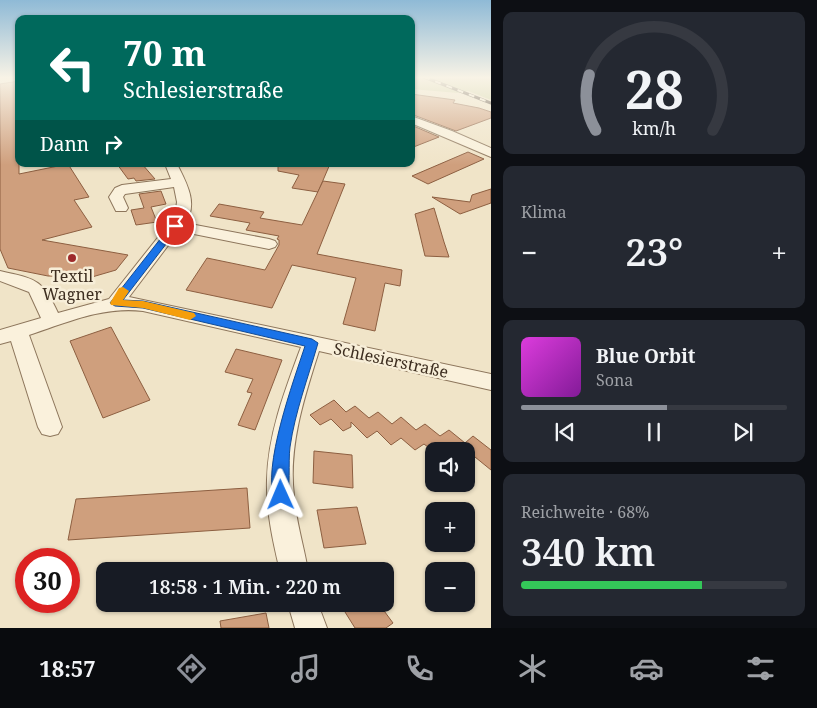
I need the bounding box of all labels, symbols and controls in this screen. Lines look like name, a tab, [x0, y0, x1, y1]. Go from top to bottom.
text: 70 m	[123, 29, 206, 76]
icon: left	[40, 35, 105, 100]
text: 28	[625, 53, 683, 124]
text: Schlesierstraße	[123, 74, 283, 104]
text: km/h	[632, 116, 676, 140]
icon: right	[99, 130, 127, 158]
text: Dann	[40, 131, 89, 157]
text: Klima	[521, 201, 566, 223]
pin	[154, 205, 196, 247]
icon: arrive	[161, 212, 189, 240]
text: 23°	[625, 225, 683, 277]
text: −	[521, 233, 537, 271]
text: +	[771, 233, 787, 271]
marker: Textil Wagner	[66, 252, 78, 264]
place label: Textil Wagner	[42, 265, 102, 305]
street label: Schlesierstraße	[332, 337, 450, 383]
text: Blue Orbit	[596, 343, 696, 369]
text: Sona	[596, 369, 633, 391]
icon: previous	[551, 418, 579, 446]
icon: pause	[640, 418, 668, 446]
icon: next	[729, 418, 757, 446]
map controls	[425, 442, 475, 612]
button: sound	[425, 442, 475, 492]
position arrow	[254, 468, 306, 520]
text: Reichweite · 68%	[521, 501, 649, 523]
button: +	[425, 502, 475, 552]
text: 340 km	[521, 525, 655, 577]
speed limit sign: 30	[15, 548, 80, 613]
button: −	[425, 562, 475, 612]
text: 18:58 · 1 Min. · 220 m	[149, 574, 341, 600]
icon: directions	[174, 651, 209, 686]
icon: music	[288, 651, 323, 686]
icon: phone	[402, 651, 437, 686]
icon: climate	[515, 651, 550, 686]
icon: car	[629, 651, 664, 686]
icon: filters	[743, 651, 778, 686]
text: 18:57	[39, 653, 96, 683]

